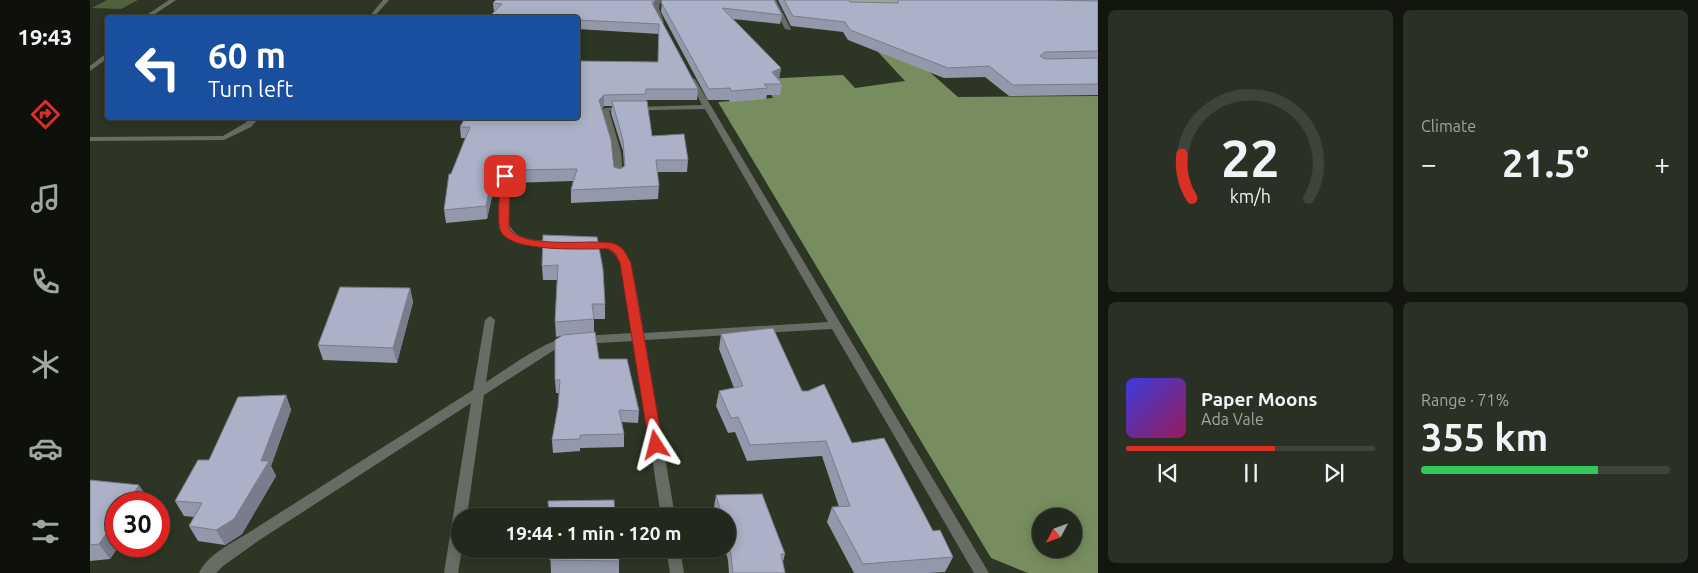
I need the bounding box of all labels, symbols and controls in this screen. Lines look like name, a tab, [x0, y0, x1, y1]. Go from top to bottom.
text: 19:43	[17, 24, 73, 49]
icon: left	[125, 35, 190, 100]
text: 60 m	[208, 35, 286, 75]
text: Turn left	[208, 76, 293, 101]
icon: directions	[28, 97, 63, 132]
text: Climate	[1421, 117, 1476, 135]
text: 22	[1221, 129, 1280, 187]
text: 21.5°	[1502, 142, 1589, 184]
text: −	[1421, 148, 1437, 179]
text: +	[1654, 148, 1670, 179]
pin	[484, 155, 526, 197]
icon: arrive	[491, 162, 519, 190]
icon: music	[28, 181, 63, 216]
text: km/h	[1230, 186, 1271, 206]
icon: phone	[28, 264, 63, 299]
icon: climate	[28, 347, 63, 382]
text: Paper Moons	[1201, 388, 1318, 410]
text: Range · 71%	[1421, 391, 1509, 409]
text: Ada Vale	[1201, 410, 1264, 428]
text: 355 km	[1421, 416, 1548, 458]
position arrow	[629, 418, 681, 470]
icon: car	[28, 431, 63, 466]
icon: previous	[1154, 459, 1182, 487]
icon: pause	[1237, 459, 1265, 487]
icon: next	[1320, 459, 1348, 487]
speed limit sign: 30	[105, 492, 170, 557]
north arrow	[1032, 508, 1082, 558]
map controls	[1032, 508, 1082, 558]
icon: filters	[28, 514, 63, 549]
text: 19:44 · 1 min · 120 m	[506, 522, 681, 544]

